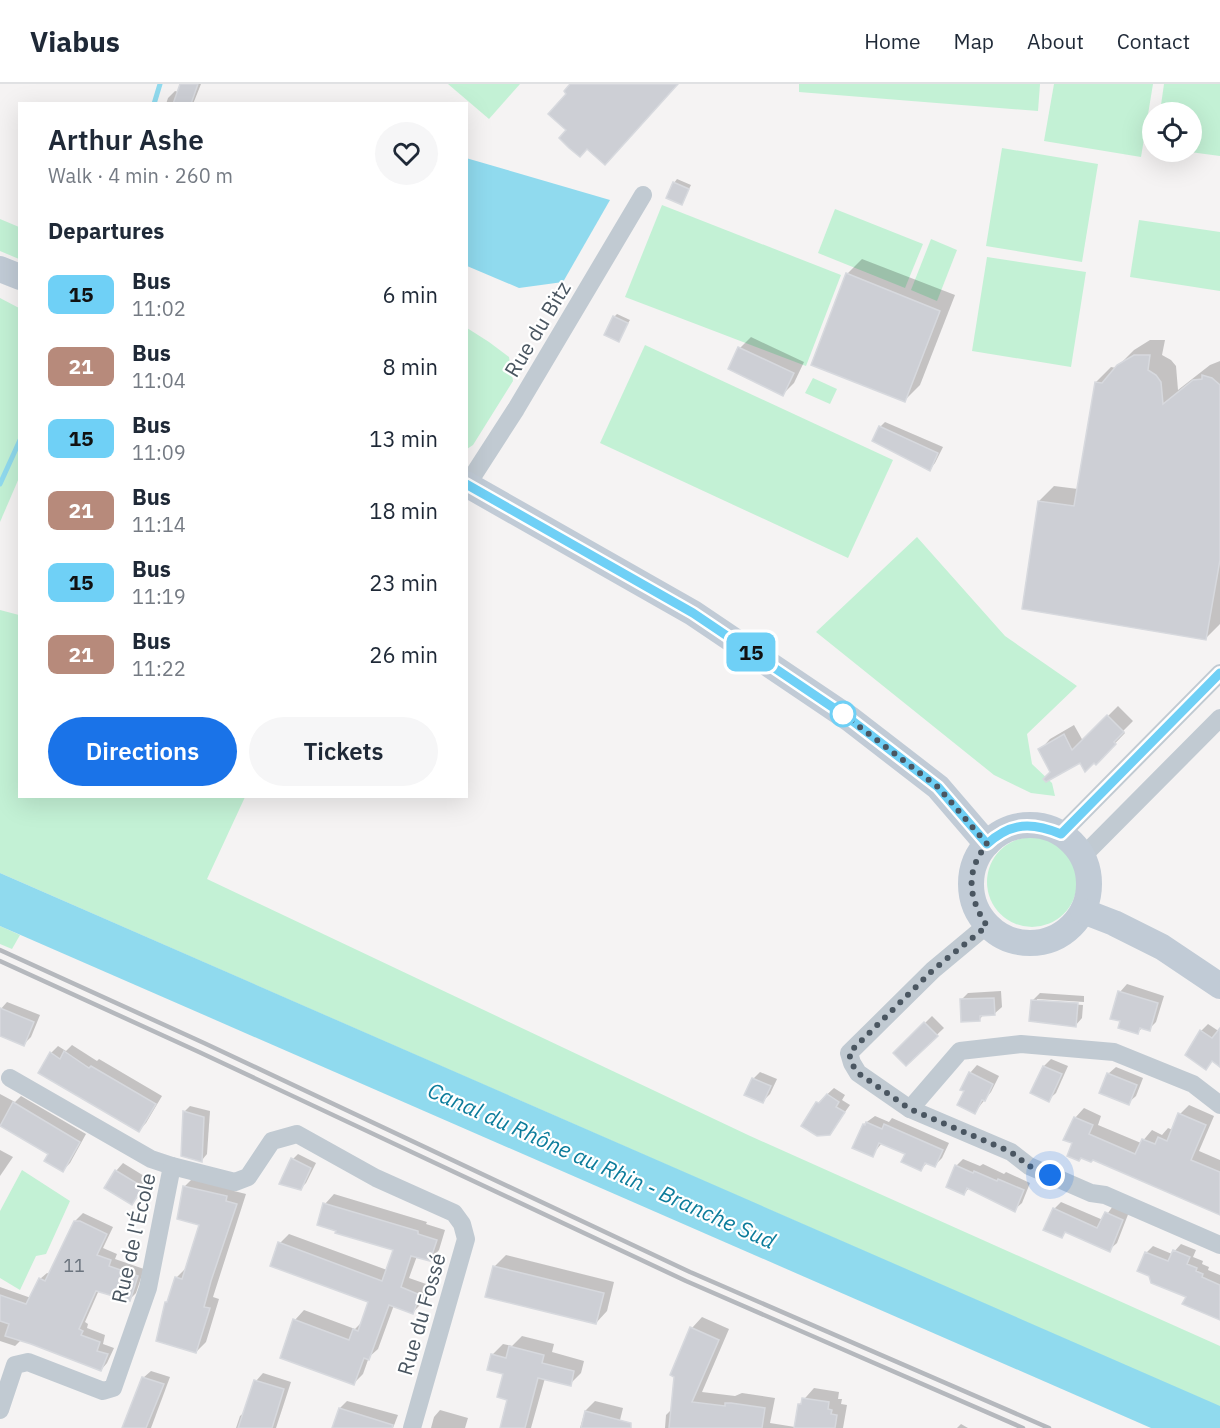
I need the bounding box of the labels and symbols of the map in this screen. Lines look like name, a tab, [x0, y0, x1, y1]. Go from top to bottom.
street label: Rue du Bitz	[497, 276, 577, 382]
line badge: 15	[724, 632, 778, 672]
unlabelled marker	[830, 701, 856, 727]
water label: Canal du Rhône au Rhin - Branche Sud	[424, 1075, 781, 1255]
your location	[1035, 1160, 1065, 1190]
street label: Rue de l'École	[104, 1170, 162, 1306]
street label: Rue du Fossé	[390, 1250, 452, 1378]
house number: 11	[63, 1254, 85, 1277]

